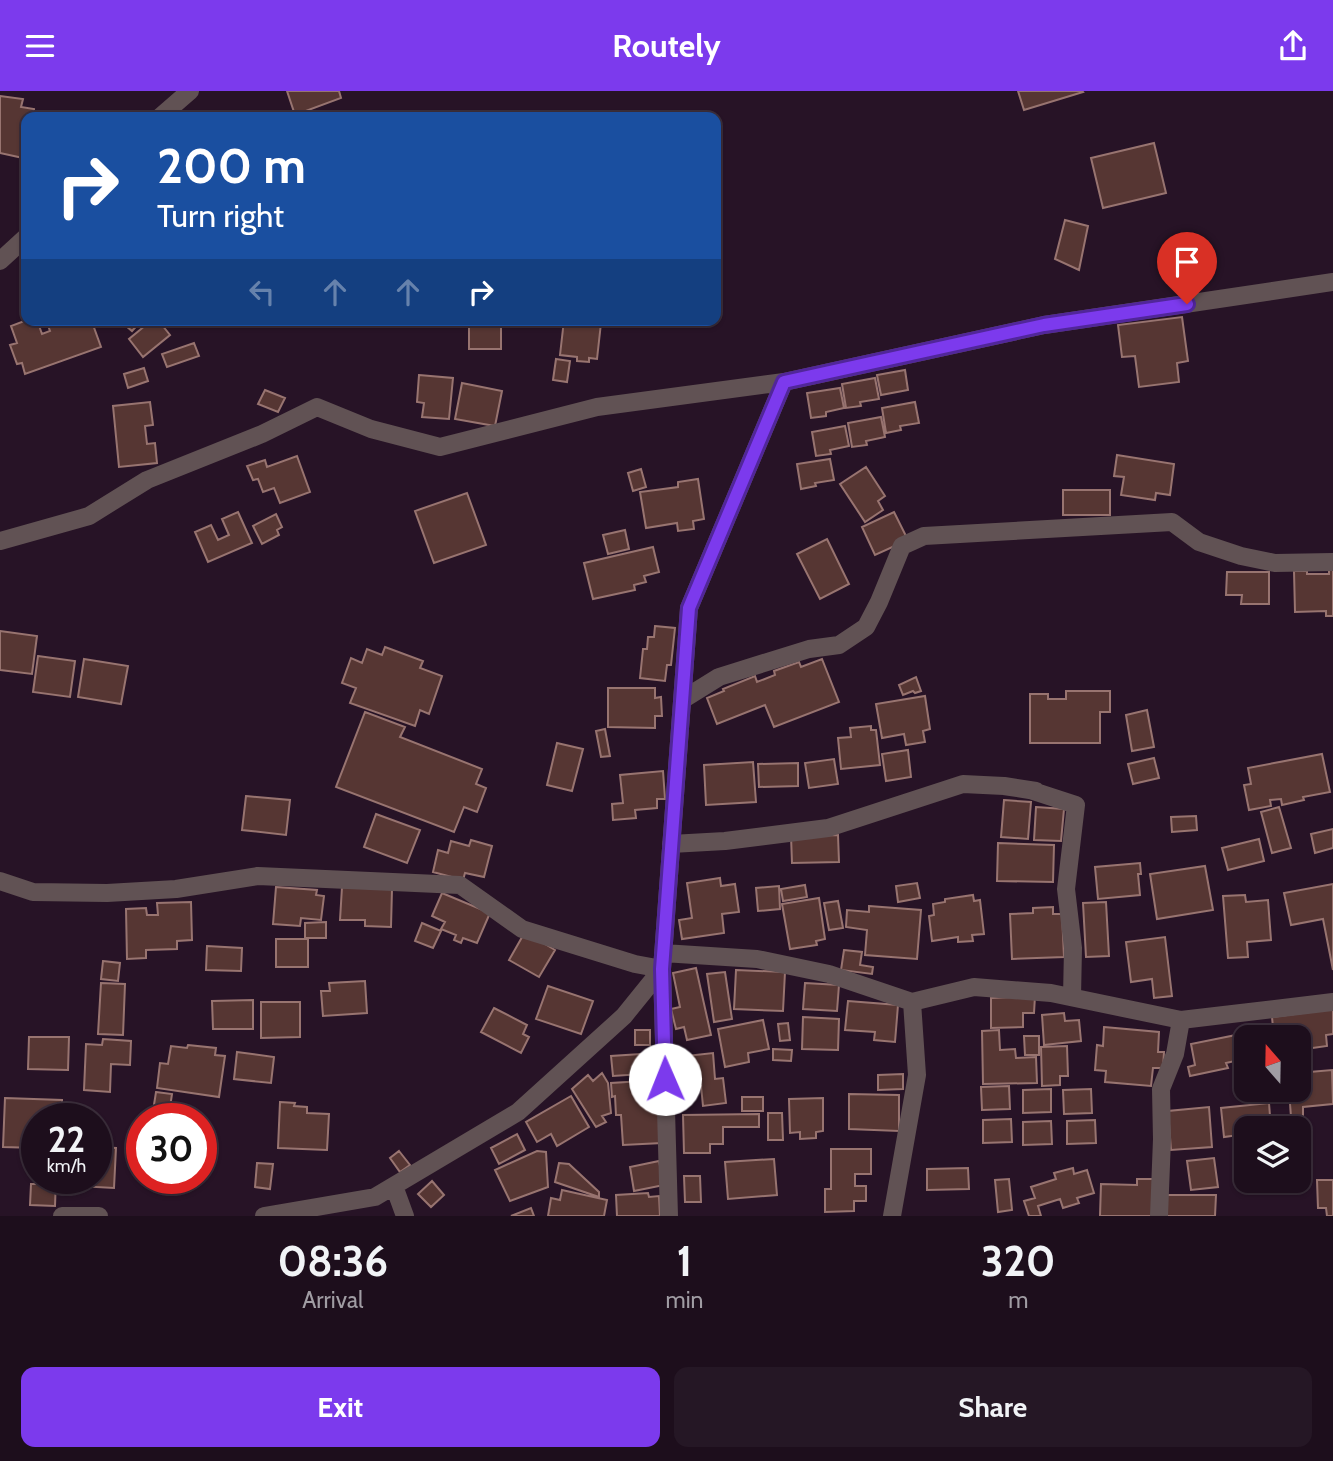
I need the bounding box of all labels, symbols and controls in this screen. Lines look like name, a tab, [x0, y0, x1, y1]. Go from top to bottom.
text: Routely	[612, 26, 721, 65]
icon: menu	[21, 27, 59, 65]
icon: share	[1274, 27, 1312, 65]
text: 200 m	[157, 136, 306, 195]
icon: right	[42, 140, 133, 231]
text: Turn right	[157, 196, 284, 235]
pin	[1157, 232, 1217, 304]
icon: arrive	[1168, 243, 1206, 281]
icon: left	[243, 273, 281, 311]
icon: ahead	[316, 273, 354, 311]
icon: ahead	[389, 273, 427, 311]
icon: right	[462, 273, 500, 311]
north arrow	[1234, 1025, 1311, 1103]
map controls	[1234, 1025, 1311, 1193]
position arrow	[628, 1042, 702, 1116]
speed limit sign: 30	[126, 1103, 217, 1194]
button: layers	[1234, 1116, 1311, 1193]
text: 22	[48, 1118, 85, 1161]
text: km/h	[47, 1155, 86, 1177]
text: 08:36	[277, 1235, 388, 1287]
text: 1	[677, 1235, 692, 1287]
text: 320	[981, 1235, 1055, 1287]
text: Arrival	[302, 1286, 363, 1314]
text: min	[666, 1286, 703, 1314]
text: m	[1008, 1286, 1028, 1314]
button: Exit	[21, 1367, 660, 1447]
button: Share	[674, 1367, 1312, 1447]

